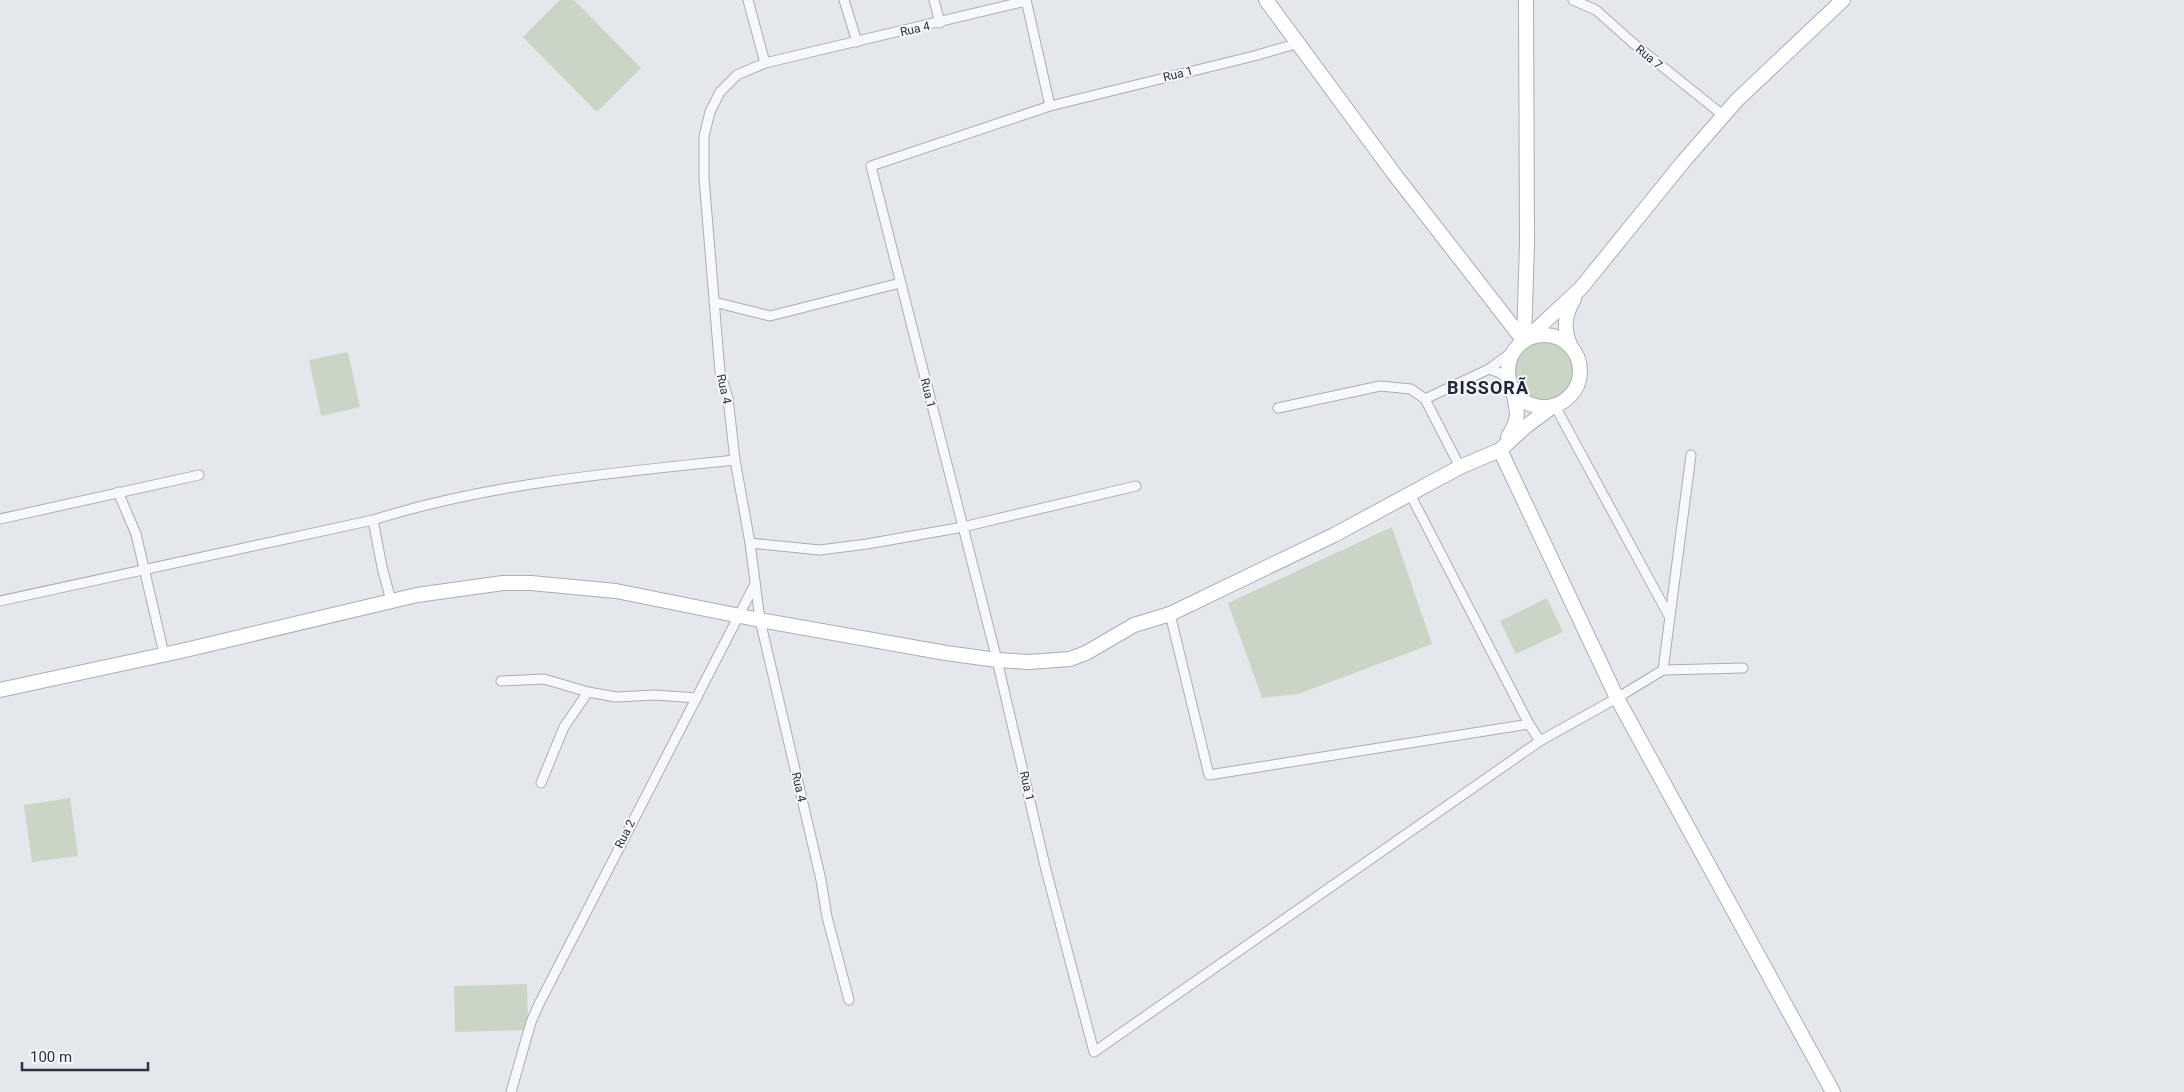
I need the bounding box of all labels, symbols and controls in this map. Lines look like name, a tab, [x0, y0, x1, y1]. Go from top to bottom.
street label: Rua 4	[899, 19, 932, 39]
street label: Rua 7	[1633, 42, 1665, 72]
street label: Rua 1	[1162, 64, 1194, 84]
street label: Rua 4	[714, 373, 734, 406]
street label: Rua 1	[918, 377, 938, 409]
district label: BISSORÃ	[1447, 377, 1529, 398]
street label: Rua 1	[1017, 770, 1037, 802]
street label: Rua 4	[789, 771, 809, 804]
street label: Rua 2	[612, 817, 638, 851]
scale bar	[22, 1040, 149, 1072]
text: 100 m	[30, 1048, 72, 1066]

